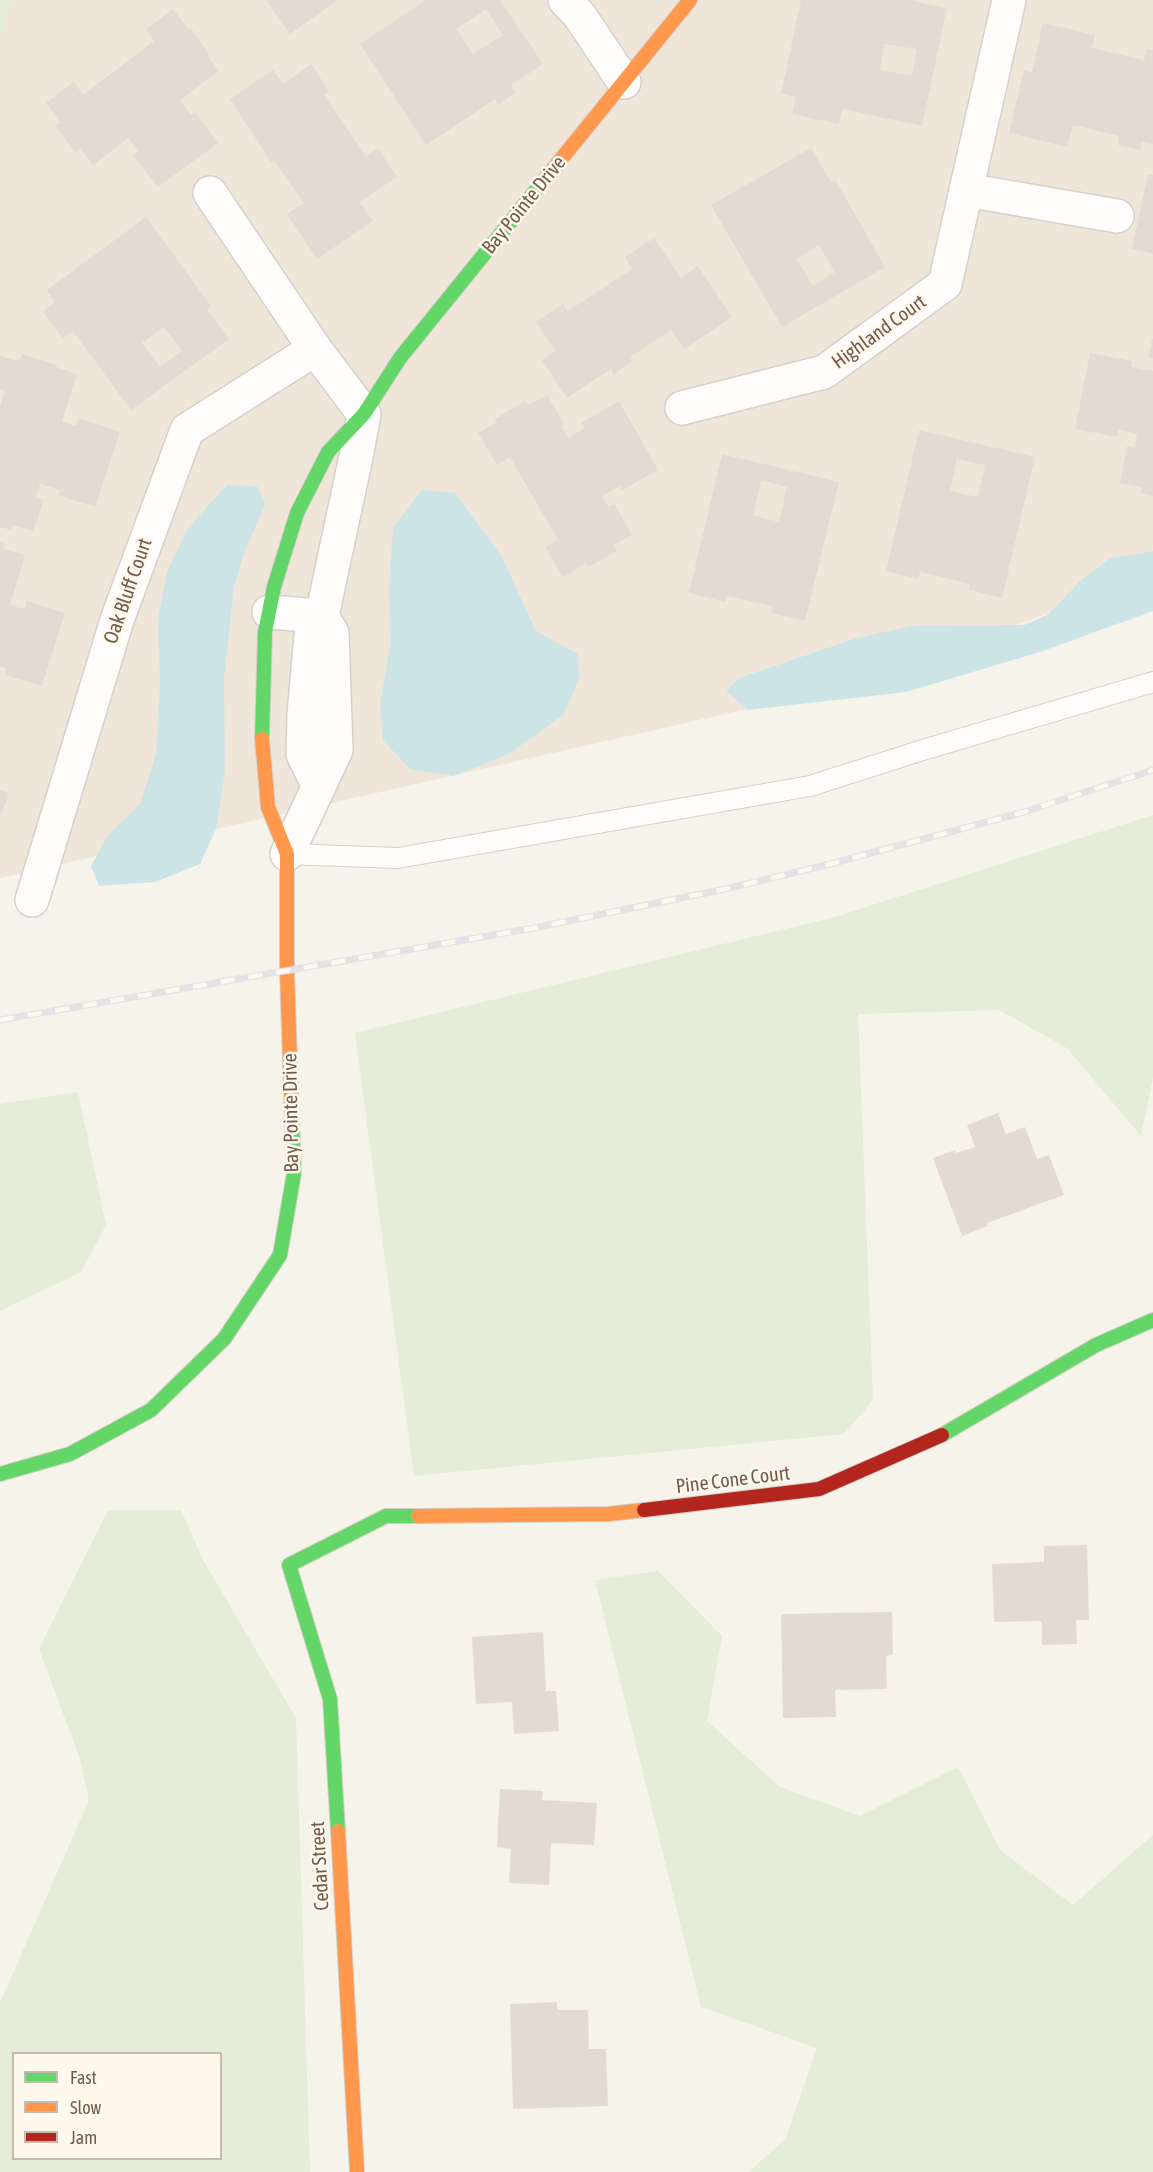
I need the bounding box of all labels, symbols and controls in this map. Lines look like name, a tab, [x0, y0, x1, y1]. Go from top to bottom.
street label: Bay Pointe Drive	[477, 151, 571, 259]
street label: Highland Court	[827, 290, 931, 374]
street label: Oak Bluff Court	[99, 535, 157, 647]
street label: Bay Pointe Drive	[278, 1053, 304, 1173]
street label: Pine Cone Court	[674, 1461, 792, 1499]
street label: Cedar Street	[306, 1821, 334, 1911]
legend	[12, 2052, 222, 2160]
text: Fast	[70, 2067, 97, 2088]
text: Slow	[70, 2097, 101, 2118]
text: Jam	[70, 2127, 97, 2148]

